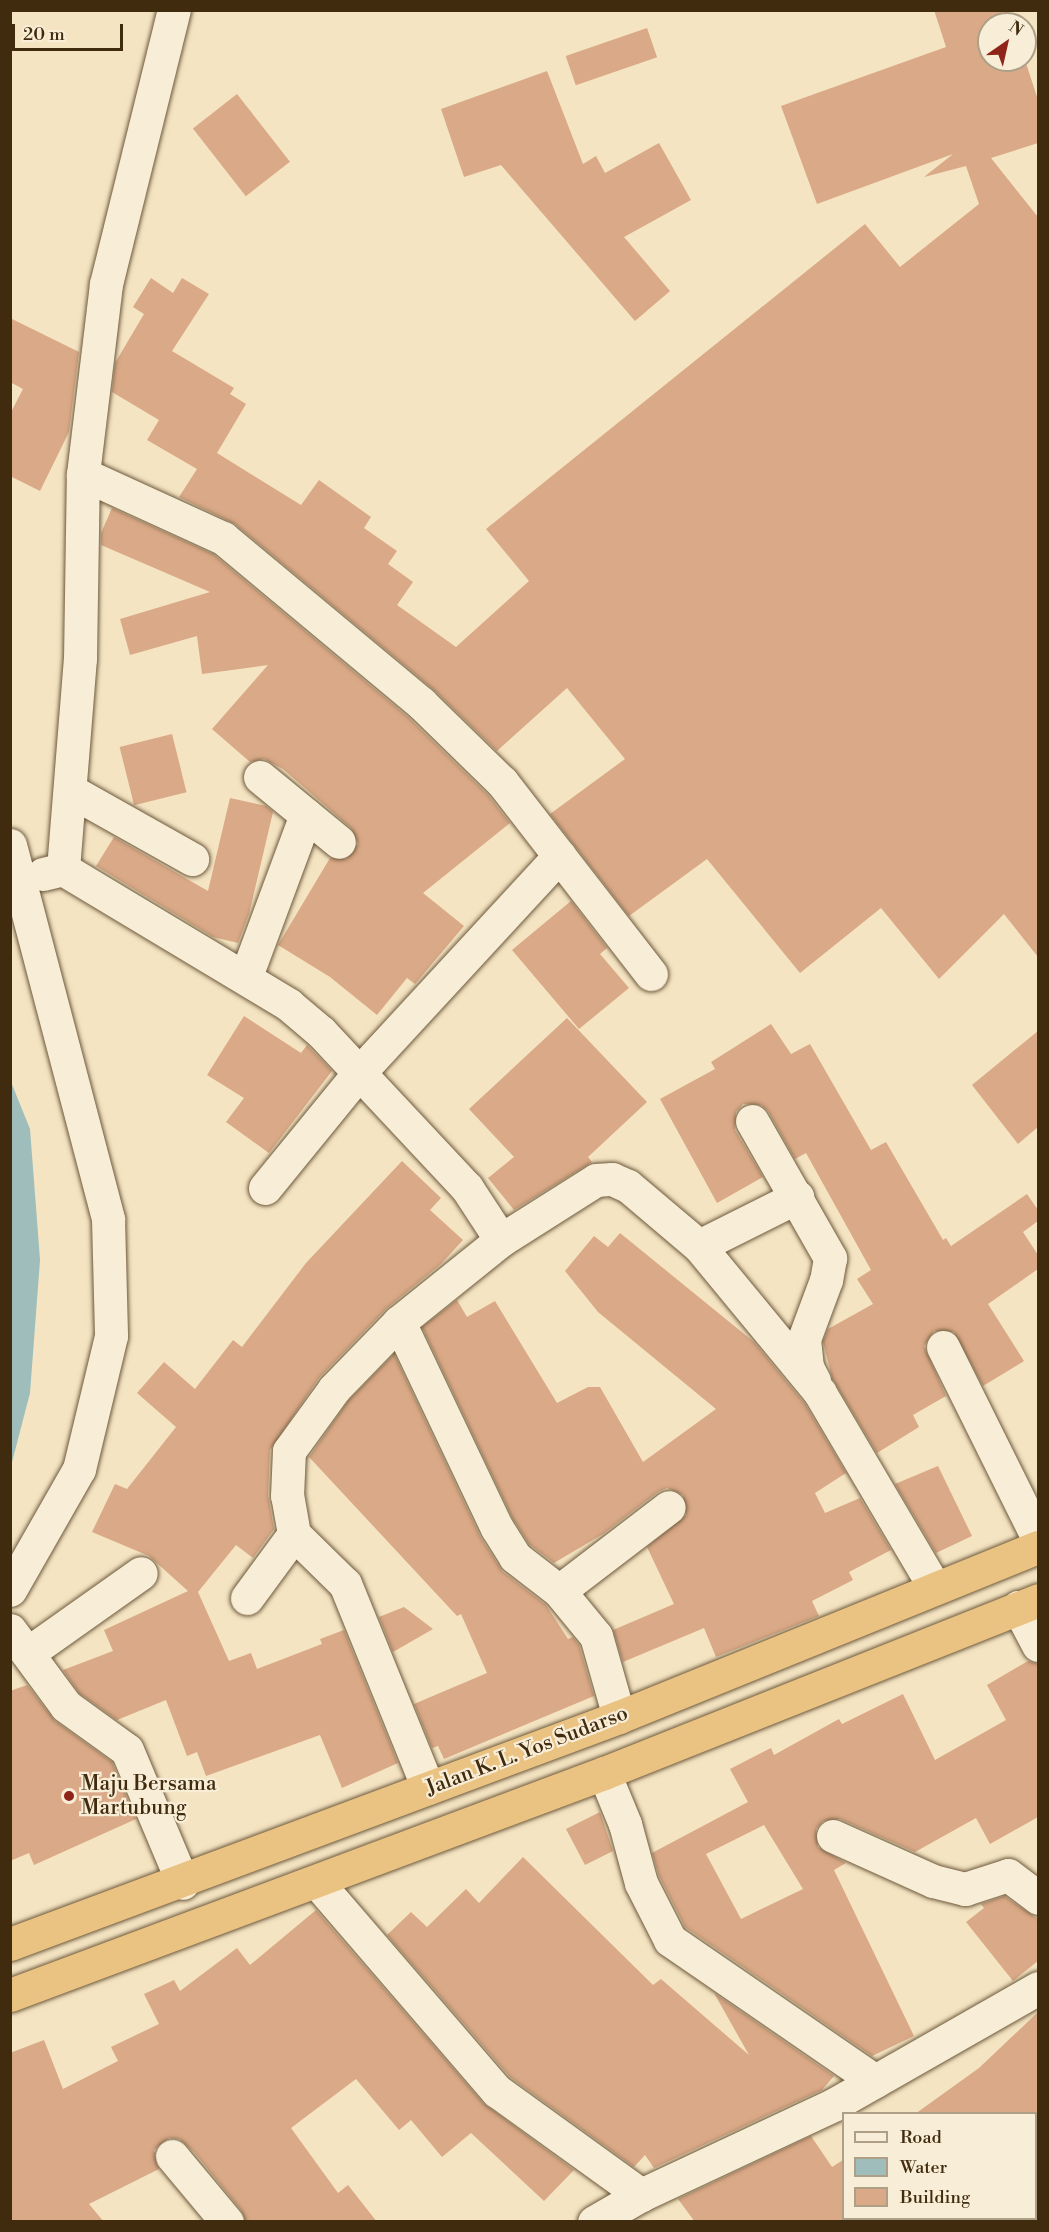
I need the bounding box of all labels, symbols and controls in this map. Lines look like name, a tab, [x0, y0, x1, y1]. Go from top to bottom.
scale bar	[15, 12, 126, 50]
north arrow	[977, 12, 1037, 72]
text: N	[1005, 17, 1027, 41]
text: 20 m	[23, 23, 65, 46]
street label: Jalan K. L. Yos Sudarso	[422, 1701, 632, 1801]
place label: Maju Bersama Martubung	[81, 1771, 217, 1821]
marker: Maju Bersama Martubung	[62, 1789, 76, 1803]
legend	[842, 2112, 1037, 2220]
text: Road	[900, 2126, 942, 2149]
text: Water	[900, 2156, 947, 2179]
text: Building	[900, 2186, 970, 2209]

